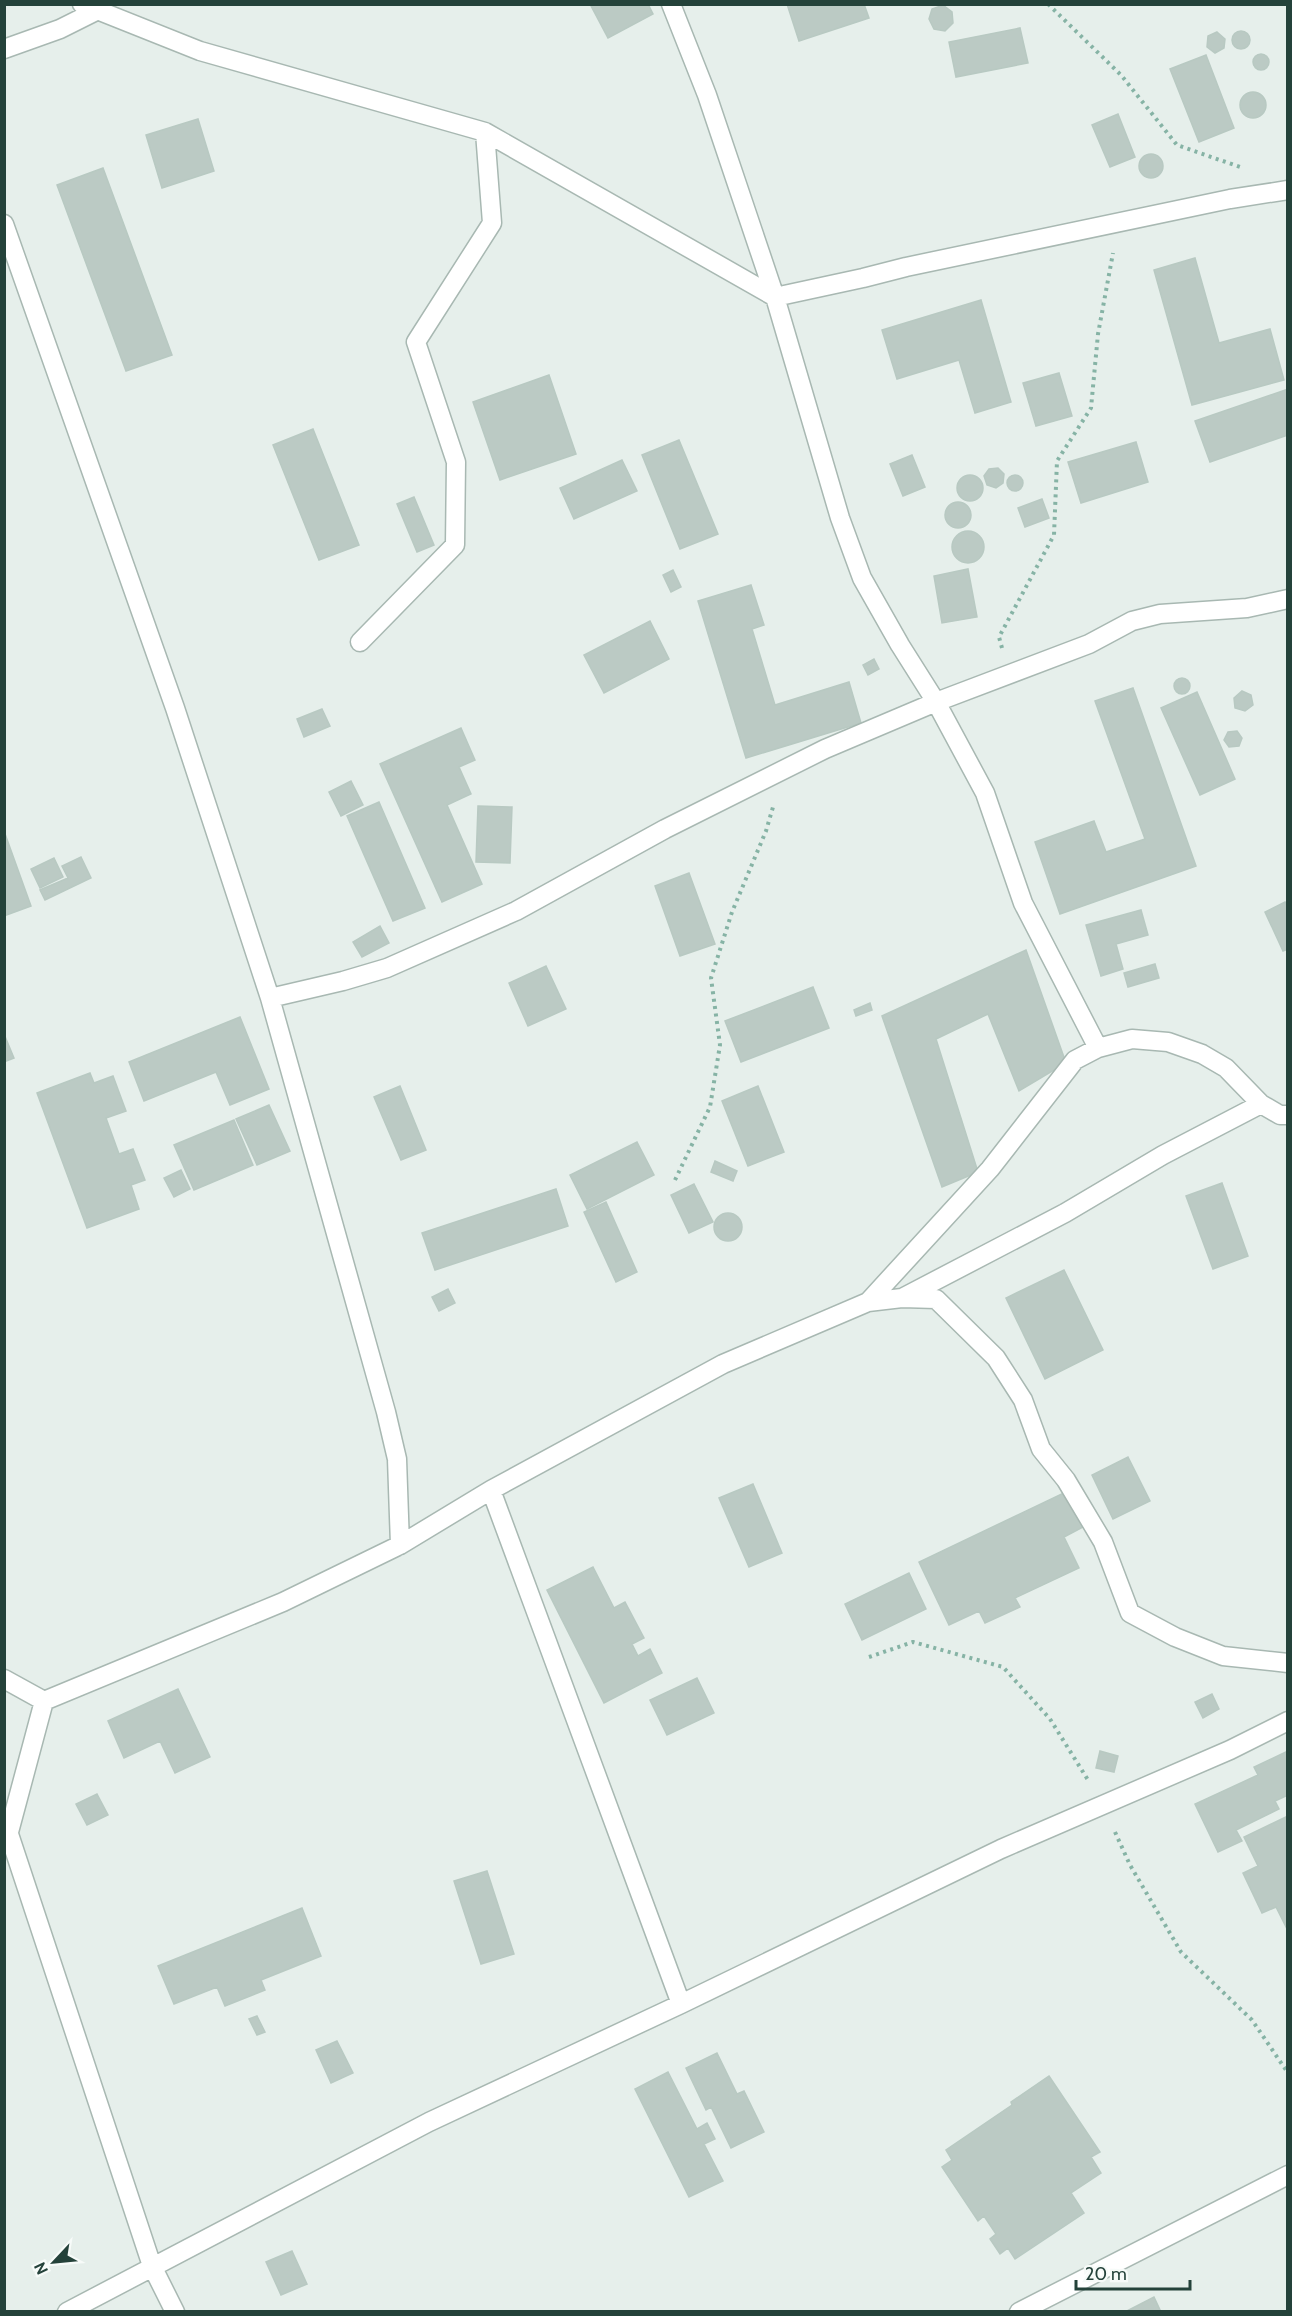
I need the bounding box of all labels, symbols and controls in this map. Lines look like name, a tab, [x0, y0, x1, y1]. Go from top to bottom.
north arrow	[24, 2232, 84, 2292]
scale bar	[1076, 2253, 1190, 2291]
text: N	[30, 2259, 52, 2278]
text: 20 m	[1085, 2263, 1127, 2285]

